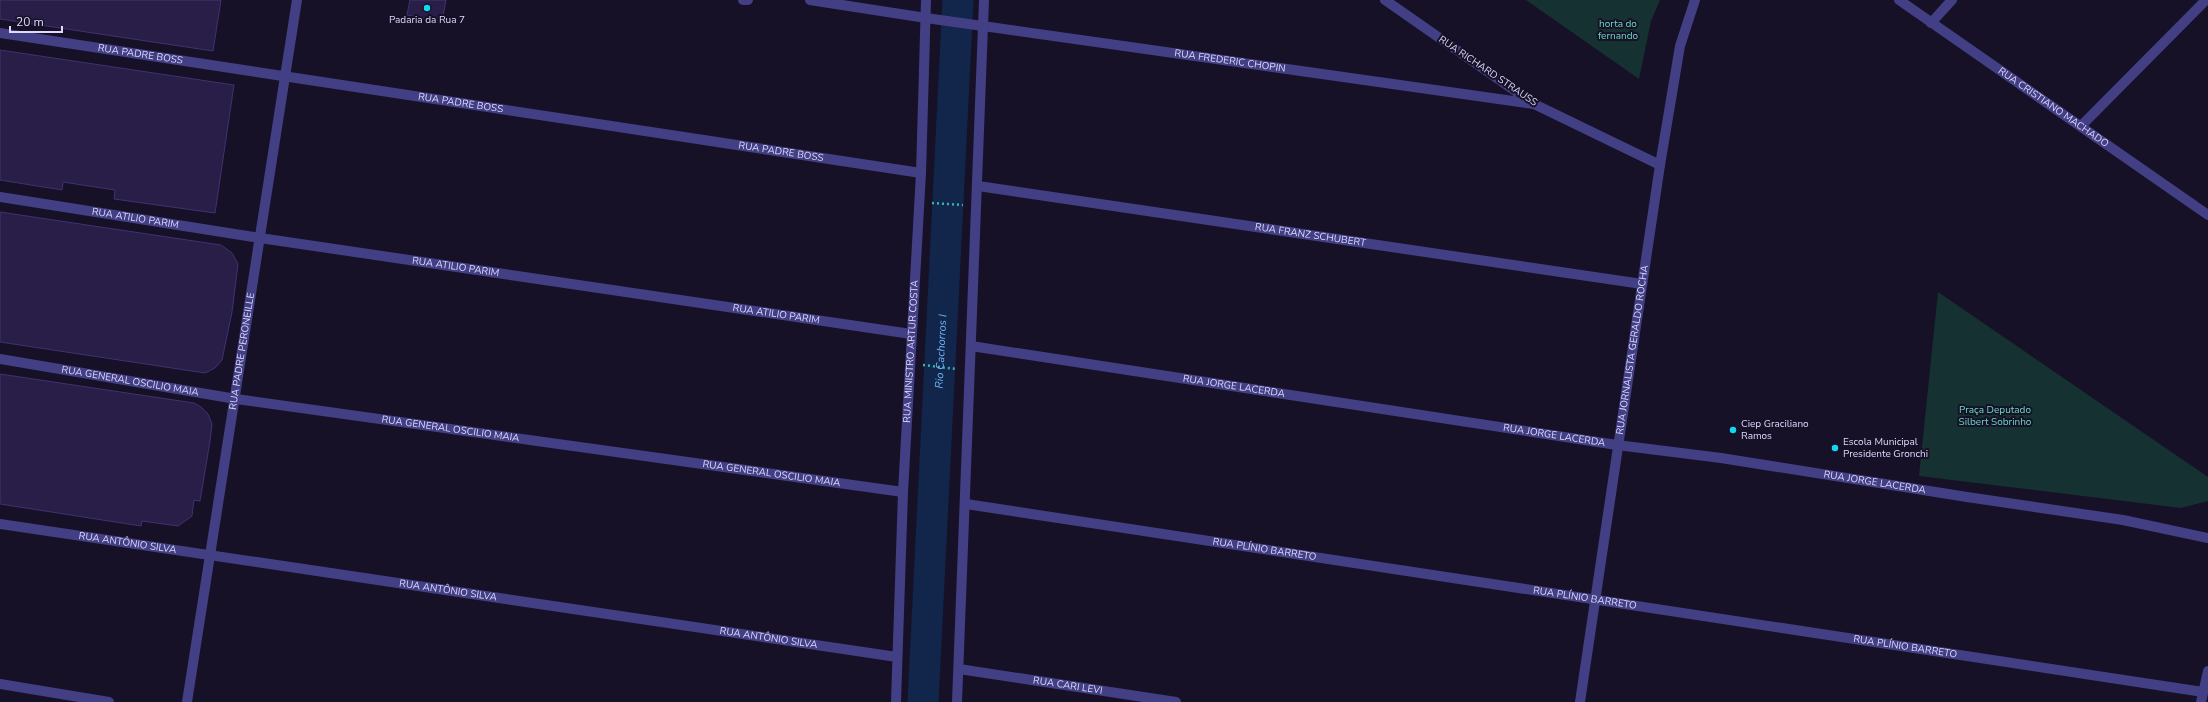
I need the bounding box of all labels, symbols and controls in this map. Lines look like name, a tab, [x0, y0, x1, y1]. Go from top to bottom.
marker: Padaria da Rua 7	[422, 3, 432, 13]
scale bar	[10, 8, 62, 34]
place label: Padaria da Rua 7	[389, 13, 465, 27]
text: 20 m	[16, 14, 44, 30]
park label: horta do fernando	[1598, 17, 1639, 43]
street label: RUA RICHARD STRAUSS	[1436, 33, 1540, 109]
street label: RUA PADRE BOSS	[97, 41, 184, 68]
street label: RUA FREDERIC CHOPIN	[1174, 46, 1286, 76]
street label: RUA CRISTIANO MACHADO	[1995, 64, 2112, 151]
street label: RUA PADRE BOSS	[417, 90, 504, 116]
street label: RUA PADRE BOSS	[737, 138, 825, 165]
street label: RUA ATILIO PARIM	[91, 205, 180, 232]
street label: RUA FRANZ SCHUBERT	[1254, 220, 1367, 250]
street label: RUA ATILIO PARIM	[411, 254, 500, 280]
street label: RUA JORNALISTA GERALDO ROCHA	[1613, 263, 1652, 436]
street label: RUA MINISTRO ARTUR COSTA	[900, 279, 922, 423]
street label: RUA PADRE PERONEILLE	[226, 292, 258, 411]
street label: RUA ATILIO PARIM	[732, 301, 821, 327]
water label: Rio Cachorros I	[931, 314, 950, 389]
street label: RUA GENERAL OSCILIO MAIA	[60, 363, 201, 400]
street label: RUA JORGE LACERDA	[1182, 372, 1287, 401]
park label: Praça Deputado Silbert Sobrinho	[1959, 403, 2032, 429]
street label: RUA GENERAL OSCILIO MAIA	[381, 412, 521, 446]
place label: Ciep Graciliano Ramos	[1741, 417, 1809, 443]
street label: RUA JORGE LACERDA	[1502, 421, 1607, 450]
marker: Ciep Graciliano Ramos	[1728, 425, 1738, 435]
place label: Escola Municipal Presidente Gronchi	[1843, 435, 1928, 461]
marker: Escola Municipal Presidente Gronchi	[1830, 443, 1840, 453]
street label: RUA GENERAL OSCILIO MAIA	[702, 457, 842, 490]
street label: RUA JORGE LACERDA	[1823, 467, 1928, 497]
street label: RUA ANTÔNIO SILVA	[78, 529, 178, 557]
street label: RUA PLÍNIO BARRETO	[1212, 535, 1318, 564]
street label: RUA ANTÔNIO SILVA	[398, 576, 499, 605]
street label: RUA PLÍNIO BARRETO	[1532, 583, 1638, 613]
street label: RUA ANTÔNIO SILVA	[719, 624, 819, 652]
street label: RUA PLÍNIO BARRETO	[1852, 632, 1958, 662]
street label: RUA CARI LEVI	[1032, 673, 1103, 698]

